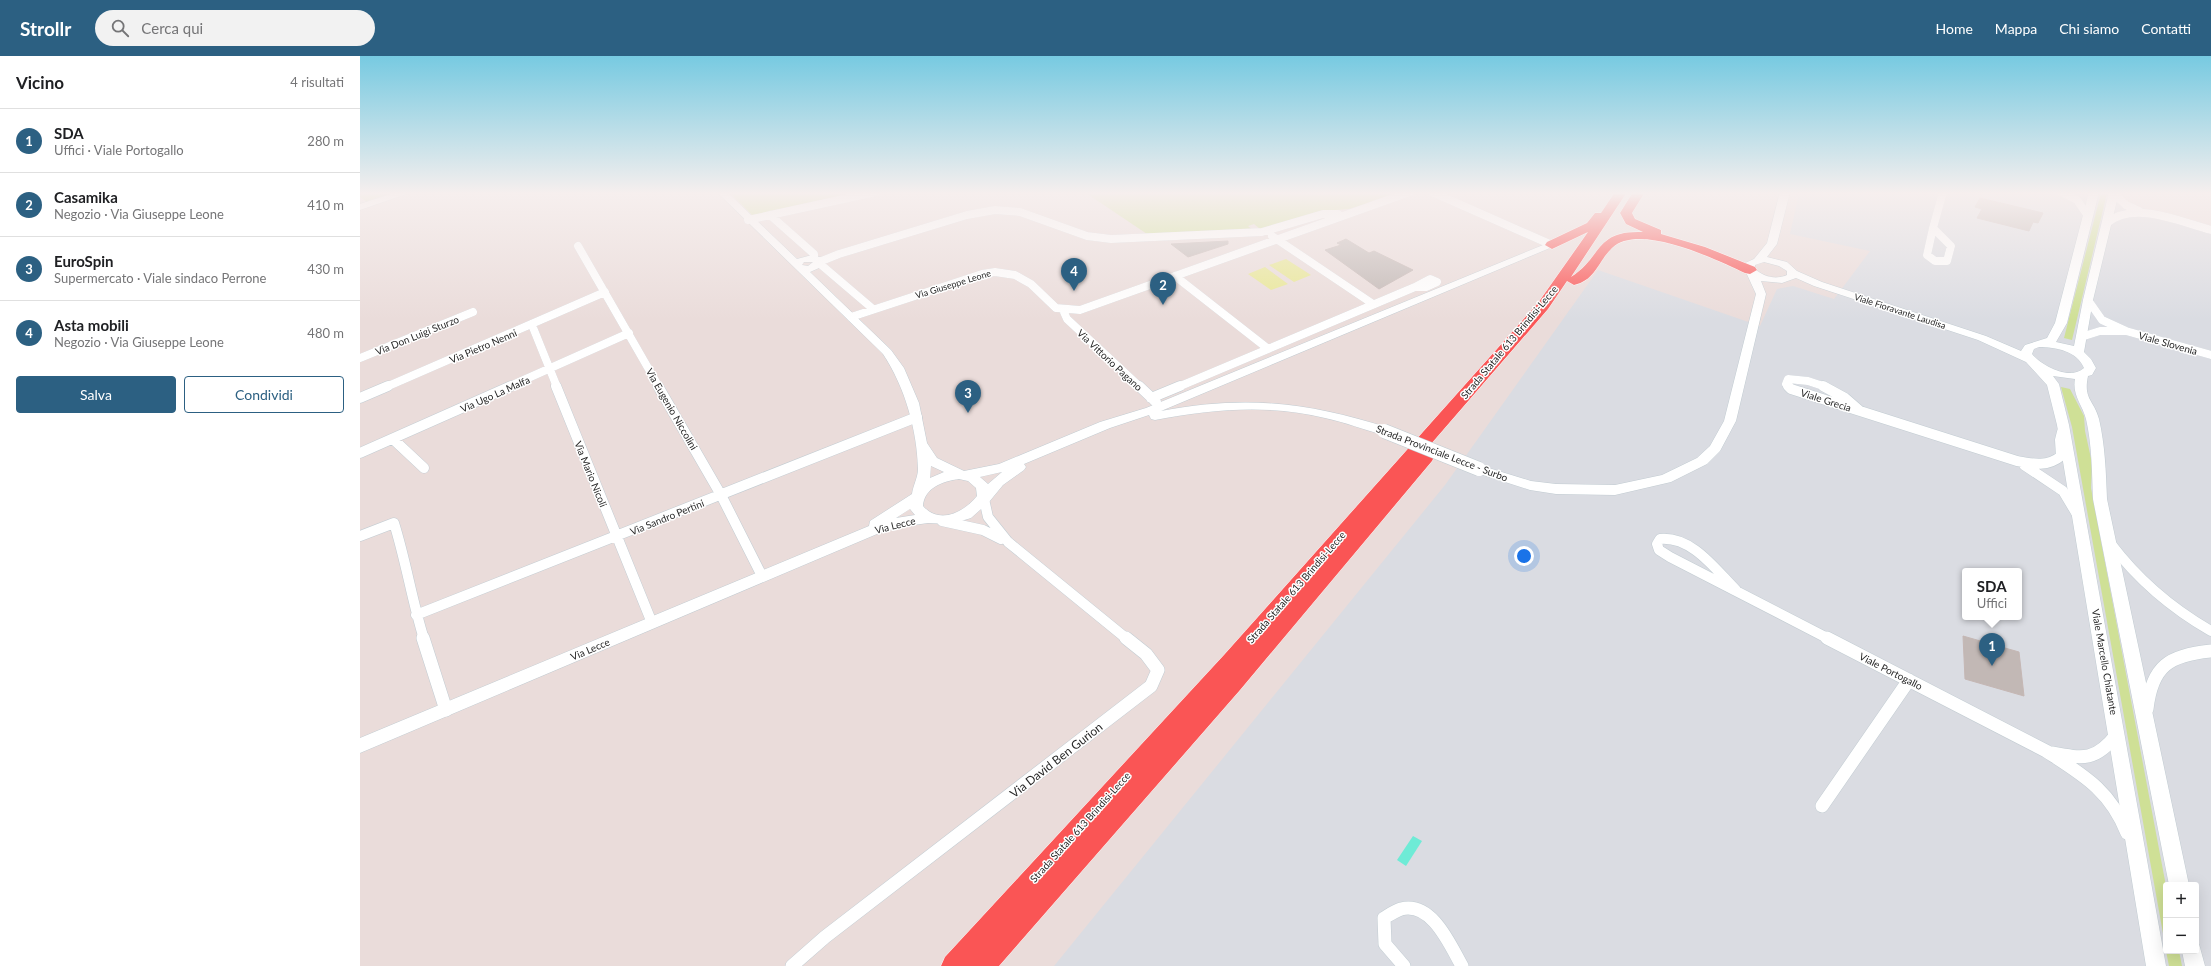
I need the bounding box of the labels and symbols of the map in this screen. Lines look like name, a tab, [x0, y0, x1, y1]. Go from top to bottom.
pin: 4	[1061, 258, 1087, 291]
street label: Via Giuseppe Leone	[914, 267, 992, 301]
pin: 2	[1150, 272, 1176, 305]
street label: Strada Statale 613 Brindisi-Lecce	[1458, 283, 1560, 401]
street label: Viale Fioravante Laudisa	[1853, 291, 1947, 331]
street label: Via Don Luigi Sturzo	[373, 313, 461, 357]
street label: Via Pietro Nenni	[448, 326, 518, 366]
street label: Via Vittorio Pagano	[1075, 327, 1145, 393]
street label: Viale Slovenia	[2137, 329, 2199, 357]
street label: Via Eugenio Niccolini	[644, 366, 700, 452]
street label: Via Ugo La Malfa	[458, 373, 532, 415]
pin: 3	[955, 380, 981, 413]
street label: Viale Grecia	[1799, 386, 1853, 414]
street label: Strada Provinciale Lecce - Surbo	[1374, 422, 1510, 484]
street label: Via Mario Nicoli	[572, 439, 610, 509]
street label: Via Sandro Pertini	[628, 497, 706, 537]
street label: Via Lecce	[873, 514, 917, 536]
street label: Strada Statale 613 Brindisi-Lecce	[1244, 529, 1348, 645]
your location	[1514, 546, 1534, 566]
street label: Viale Marcello Chiatante	[2090, 608, 2120, 716]
pin: 1	[1979, 633, 2005, 666]
street label: Via Lecce	[569, 635, 611, 663]
street label: Viale Portogallo	[1857, 650, 1925, 692]
street label: Via David Ben Gurion	[1007, 719, 1105, 801]
street label: Strada Statale 613 Brindisi-Lecce	[1027, 769, 1133, 885]

